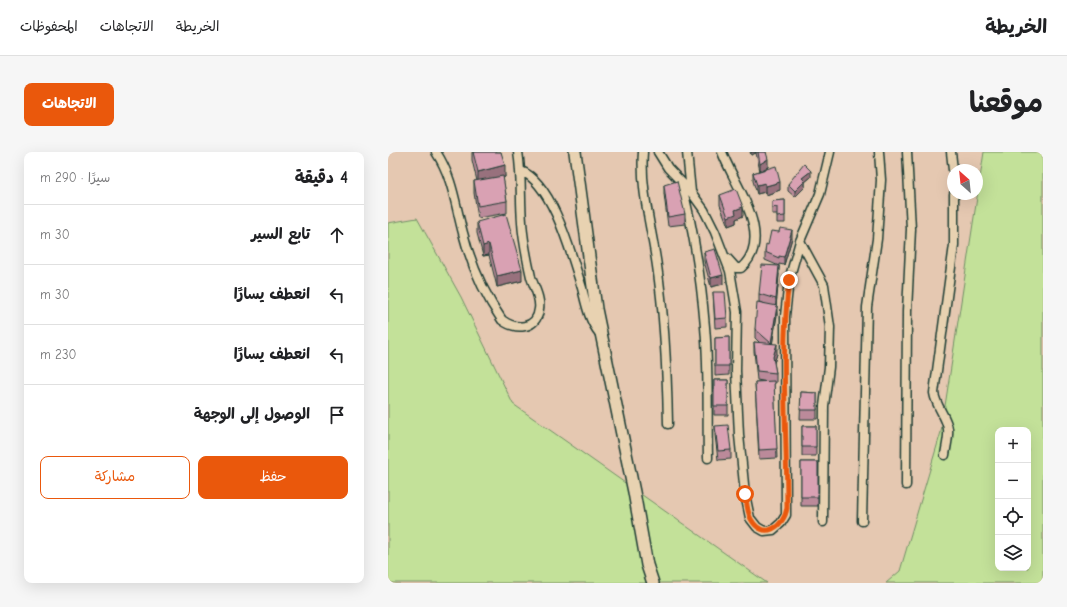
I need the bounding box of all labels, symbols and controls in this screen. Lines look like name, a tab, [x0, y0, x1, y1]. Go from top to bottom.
text: الخريطة	[985, 16, 1047, 38]
text: المحفوظات	[20, 18, 78, 35]
text: الاتجاهات	[100, 18, 154, 35]
text: الخريطة	[176, 18, 219, 35]
button: الاتجاهات	[24, 83, 114, 126]
text: موقعنا	[969, 87, 1043, 119]
north arrow	[947, 164, 983, 200]
text: 4 دقيقة	[295, 168, 348, 187]
text: سيرًا · 290 m	[40, 170, 110, 185]
icon: ahead	[326, 224, 348, 246]
text: تابع السير	[251, 225, 310, 243]
text: 30 m	[40, 227, 70, 242]
route end	[780, 271, 798, 289]
icon: left	[326, 284, 348, 306]
text: انعطف يسارًا	[234, 285, 310, 303]
text: 30 m	[40, 287, 70, 302]
icon: left	[326, 344, 348, 366]
text: انعطف يسارًا	[234, 345, 310, 363]
text: 230 m	[40, 347, 76, 362]
icon: arrive	[326, 404, 348, 426]
text: الوصول إلى الوجهة	[194, 405, 310, 423]
map controls	[995, 427, 1031, 571]
button: +	[995, 427, 1031, 463]
button: مشاركة	[40, 456, 190, 499]
button: حفظ	[198, 456, 348, 499]
button: −	[995, 463, 1031, 499]
route start	[736, 485, 754, 503]
button: locate	[995, 499, 1031, 535]
button: layers	[995, 535, 1031, 571]

